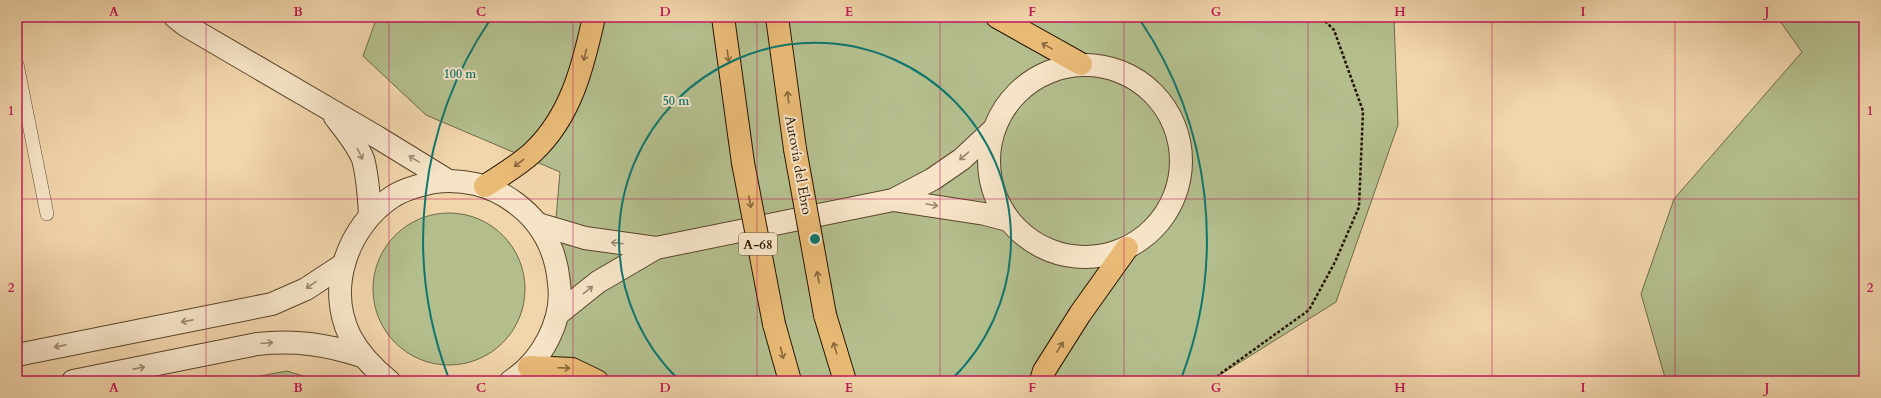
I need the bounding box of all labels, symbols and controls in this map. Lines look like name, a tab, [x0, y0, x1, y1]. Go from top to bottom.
text: A	[109, 3, 119, 21]
text: B	[293, 3, 303, 21]
text: C	[476, 3, 486, 21]
text: D	[659, 3, 671, 21]
text: E	[845, 3, 853, 21]
text: F	[1028, 3, 1036, 21]
text: G	[1211, 3, 1222, 21]
text: H	[1394, 3, 1406, 21]
text: I	[1580, 3, 1586, 21]
text: J	[1763, 3, 1770, 21]
one-way arrow	[1041, 41, 1053, 49]
one-way arrow	[581, 48, 588, 61]
one-way arrow	[724, 49, 732, 62]
text: 100 m	[444, 66, 477, 82]
one-way arrow	[784, 91, 792, 104]
text: 50 m	[663, 93, 690, 109]
text: 1	[8, 102, 14, 120]
text: 1	[1867, 102, 1873, 120]
street label: Autovía del Ebro	[780, 114, 817, 217]
one-way arrow	[357, 147, 364, 159]
one-way arrow	[960, 151, 970, 160]
one-way arrow	[408, 155, 420, 163]
one-way arrow	[513, 159, 524, 167]
one-way arrow	[746, 195, 754, 208]
one-way arrow	[925, 201, 938, 209]
centre of rings	[808, 232, 822, 246]
road number: A-68	[739, 233, 777, 255]
one-way arrow	[611, 239, 624, 247]
one-way arrow	[814, 271, 822, 284]
text: 2	[8, 279, 15, 297]
text: 2	[1867, 279, 1874, 297]
one-way arrow	[306, 281, 317, 289]
one-way arrow	[583, 285, 594, 294]
one-way arrow	[181, 318, 194, 326]
one-way arrow	[260, 339, 273, 347]
one-way arrow	[1056, 341, 1064, 353]
one-way arrow	[831, 342, 838, 355]
one-way arrow	[53, 343, 66, 351]
one-way arrow	[779, 346, 786, 359]
one-way arrow	[132, 363, 145, 371]
one-way arrow	[557, 365, 570, 372]
text: A	[109, 379, 119, 397]
text: B	[293, 379, 303, 397]
text: C	[476, 379, 486, 397]
text: D	[659, 379, 671, 397]
text: E	[845, 379, 853, 397]
text: F	[1028, 379, 1036, 397]
text: G	[1211, 379, 1222, 397]
text: H	[1394, 379, 1406, 397]
text: I	[1580, 379, 1586, 397]
text: J	[1763, 379, 1770, 397]

